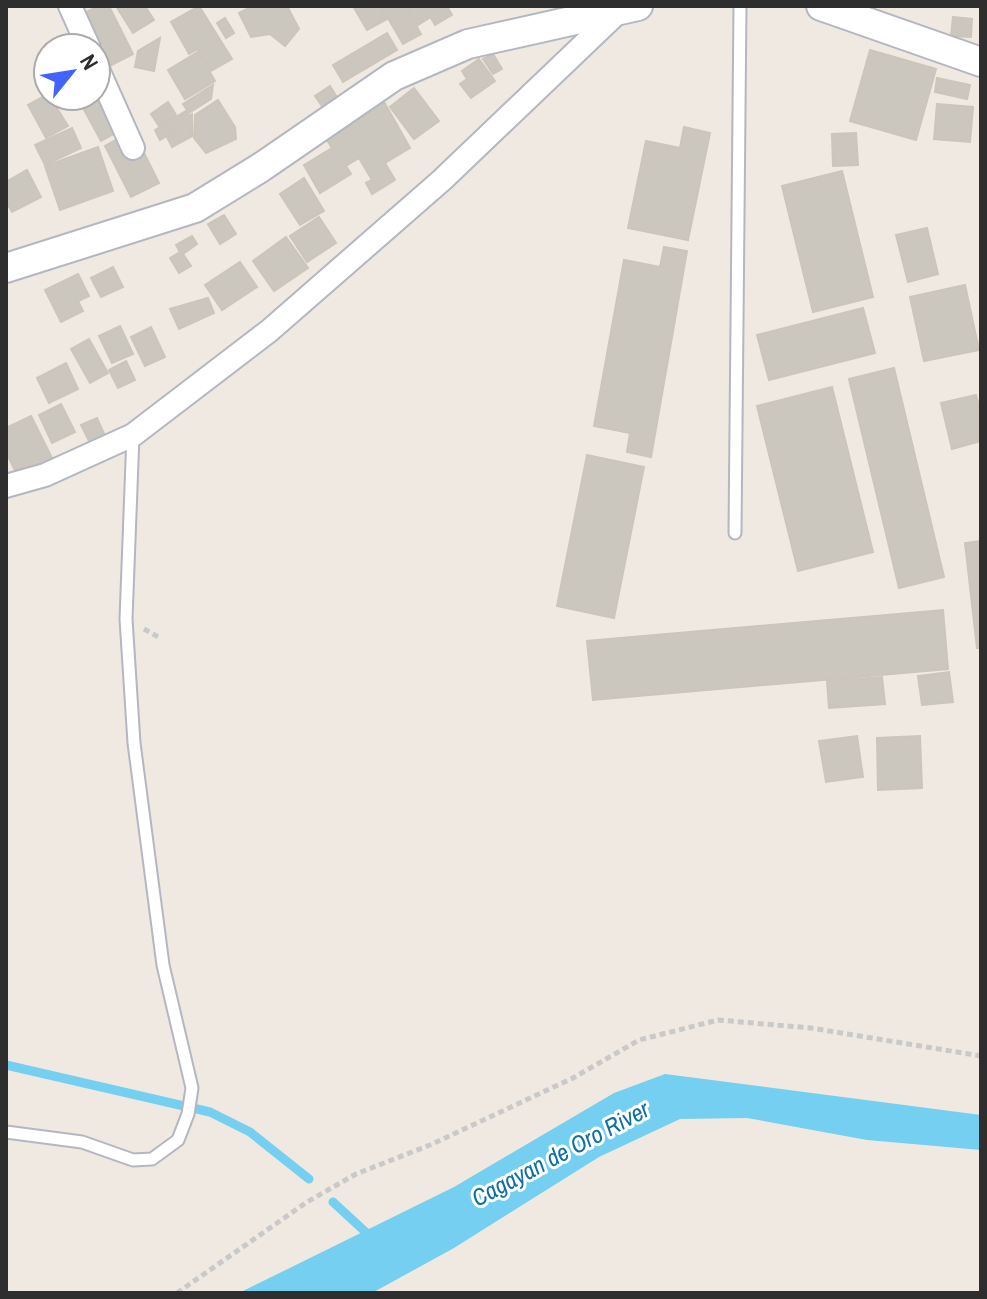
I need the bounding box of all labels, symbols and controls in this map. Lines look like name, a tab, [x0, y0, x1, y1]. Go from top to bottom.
north arrow	[32, 32, 112, 112]
text: N	[73, 49, 106, 75]
water label: Cagayan de Oro River	[466, 1092, 656, 1213]

